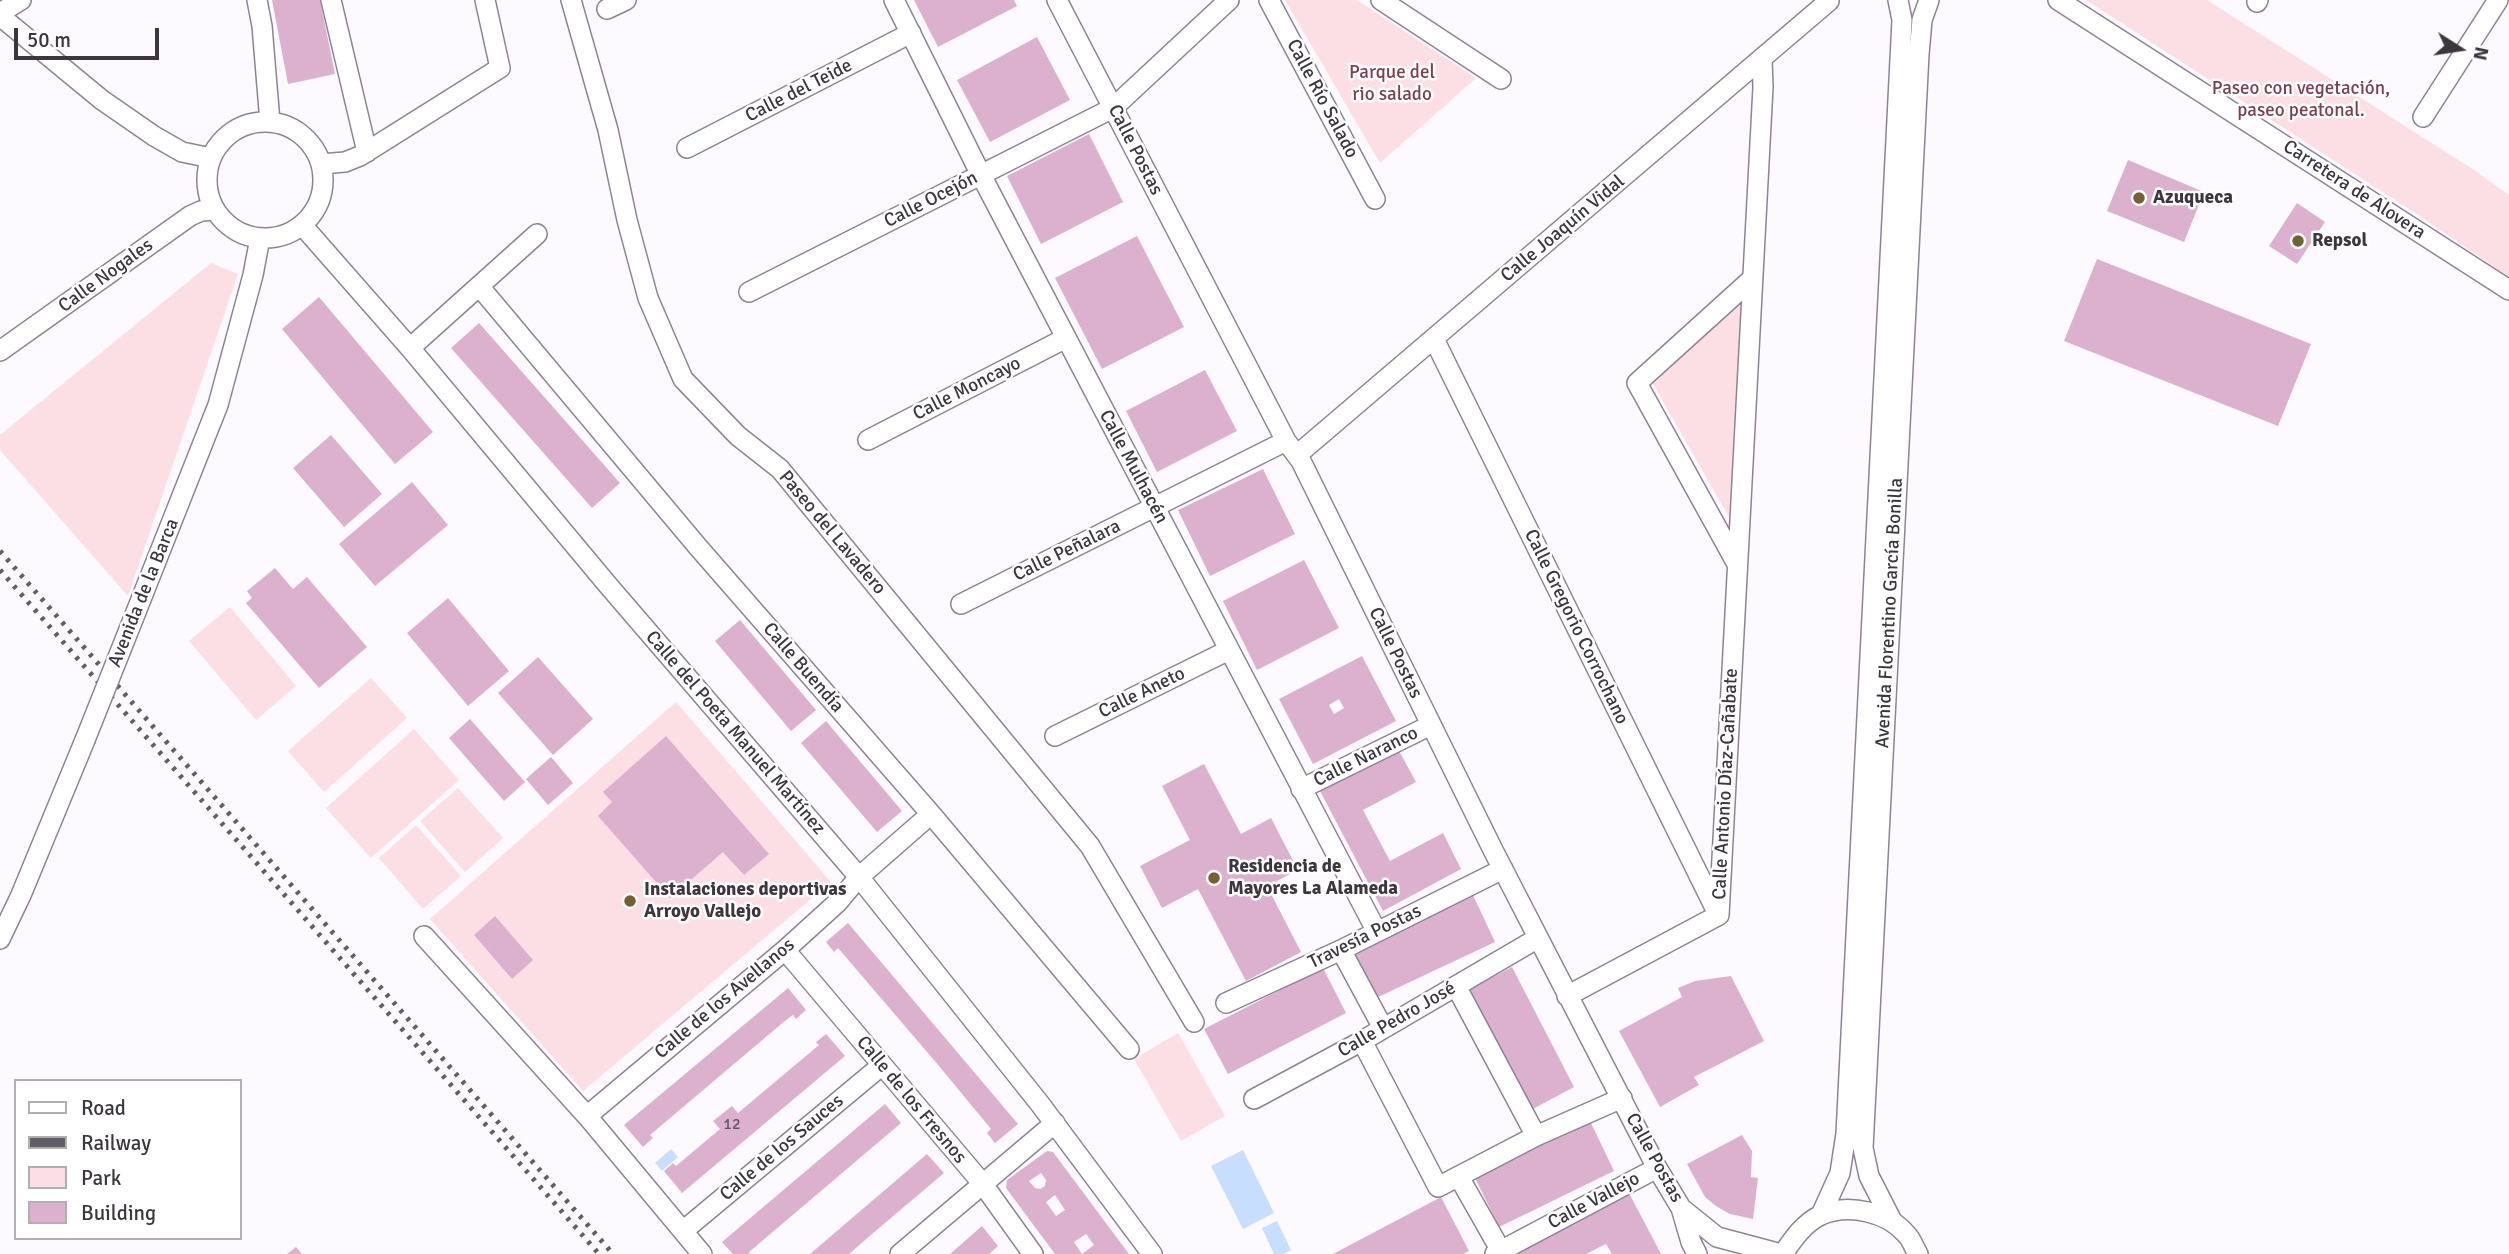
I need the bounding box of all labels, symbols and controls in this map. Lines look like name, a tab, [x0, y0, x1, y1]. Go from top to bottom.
scale bar	[18, 14, 163, 58]
north arrow	[2425, 14, 2495, 84]
text: 50 m	[27, 27, 71, 53]
street label: Calle Río Salado	[1281, 36, 1363, 162]
text: N	[2467, 44, 2494, 62]
street label: Calle del Teide	[742, 54, 856, 128]
park label: Parque del rio salado	[1349, 62, 1435, 106]
park label: Paseo con vegetación, paseo peatonal.	[2212, 78, 2390, 122]
street label: Calle Postas	[1102, 101, 1168, 199]
street label: Carretera de Alovera	[2278, 135, 2430, 245]
street label: Calle Ocejón	[880, 167, 982, 233]
street label: Calle Joaquín Vidal	[1496, 171, 1630, 287]
place label: Azuqueca	[2153, 187, 2233, 209]
marker: Azuqueca	[2131, 190, 2147, 206]
place label: Repsol	[2312, 230, 2367, 252]
marker: Repsol	[2290, 233, 2306, 249]
street label: Calle Nogales	[54, 234, 158, 318]
street label: Calle Moncayo	[909, 352, 1025, 426]
street label: Calle Mulhacén	[1094, 406, 1172, 528]
street label: Paseo del Lavadero	[774, 466, 890, 600]
street label: Avenida Florentino García Bonilla	[1872, 477, 1908, 749]
street label: Avenida de la Barca	[104, 515, 184, 671]
street label: Calle Peñalara	[1009, 515, 1125, 587]
street label: Calle Gregorio Corrochano	[1519, 526, 1633, 728]
street label: Calle Postas	[1363, 604, 1427, 702]
street label: Calle Buendía	[758, 618, 848, 718]
street label: Calle del Poeta Manuel Martínez	[640, 626, 830, 840]
street label: Calle Aneto	[1095, 662, 1189, 724]
street label: Calle Antonio Díaz-Cañabate	[1709, 668, 1743, 900]
street label: Calle Naranco	[1310, 722, 1422, 792]
place label: Residencia de Mayores La Alameda	[1228, 856, 1398, 900]
marker: Residencia de Mayores La Alameda	[1206, 870, 1222, 886]
place label: Instalaciones deportivas Arroyo Vallejo	[644, 879, 846, 923]
marker: Instalaciones deportivas Arroyo Vallejo	[622, 893, 638, 909]
street label: Travesía Postas	[1305, 900, 1425, 974]
street label: Calle de los Avellanos	[651, 934, 799, 1064]
street label: Calle Pedro José	[1334, 977, 1460, 1063]
street label: Calle de los Fresnos	[851, 1032, 971, 1168]
legend	[14, 1079, 242, 1240]
street label: Calle de los Sauces	[716, 1090, 848, 1206]
text: Road	[81, 1095, 126, 1121]
street label: Calle Postas	[1620, 1109, 1688, 1207]
house number: 12	[723, 1115, 741, 1135]
text: Railway	[81, 1130, 151, 1156]
text: Park	[81, 1165, 121, 1191]
street label: Calle Vallejo	[1544, 1167, 1644, 1235]
text: Building	[81, 1200, 156, 1226]

